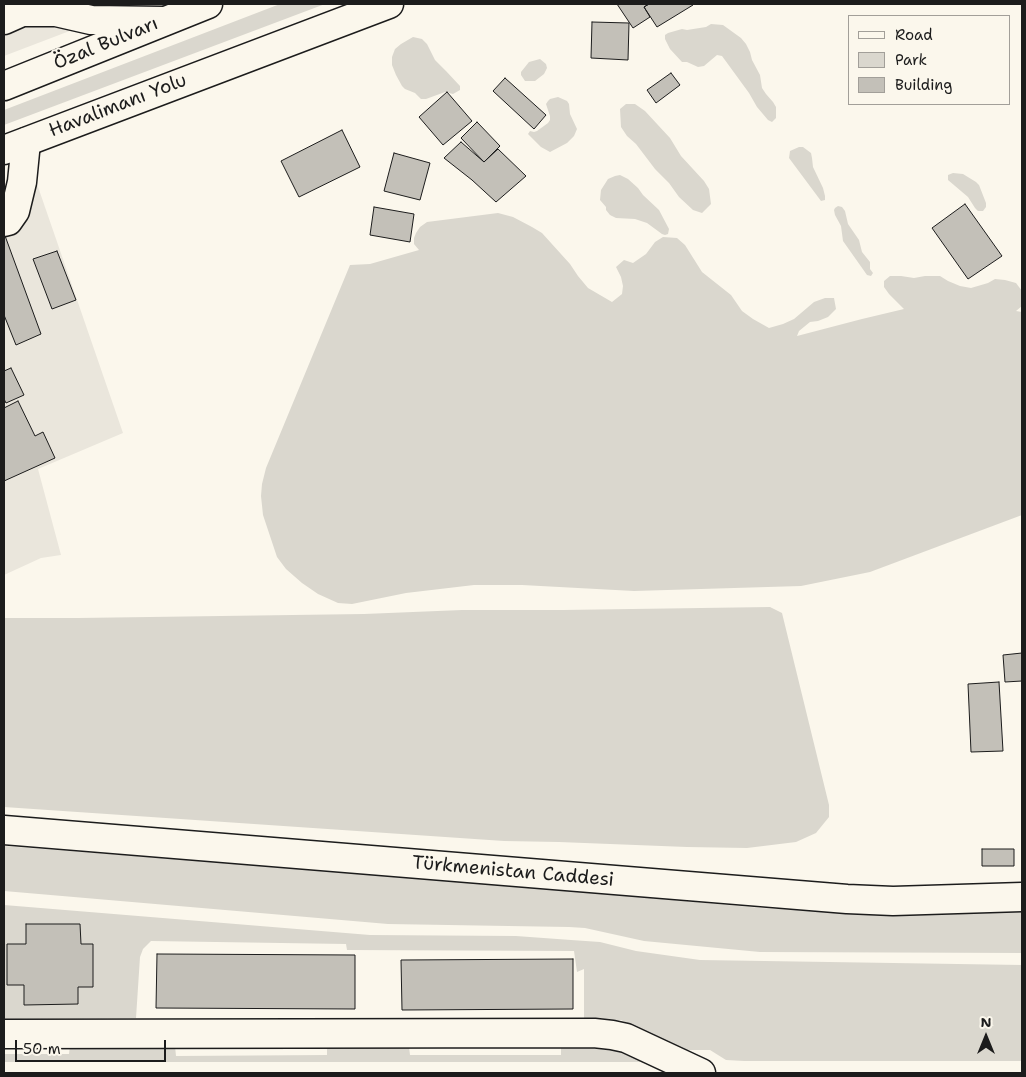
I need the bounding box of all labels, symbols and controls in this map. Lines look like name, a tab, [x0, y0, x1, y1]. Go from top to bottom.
street label: Özal Bulvarı	[50, 13, 162, 75]
legend	[848, 15, 1011, 105]
text: Road	[895, 25, 933, 45]
text: Park	[895, 50, 927, 70]
street label: Havalimanı Yolu	[46, 69, 190, 143]
text: Building	[895, 75, 952, 95]
street label: Türkmenistan Caddesi	[411, 852, 615, 892]
north arrow	[961, 1012, 1011, 1062]
text: N	[980, 1013, 992, 1031]
scale bar	[18, 1030, 169, 1062]
text: 50 m	[23, 1039, 61, 1059]

